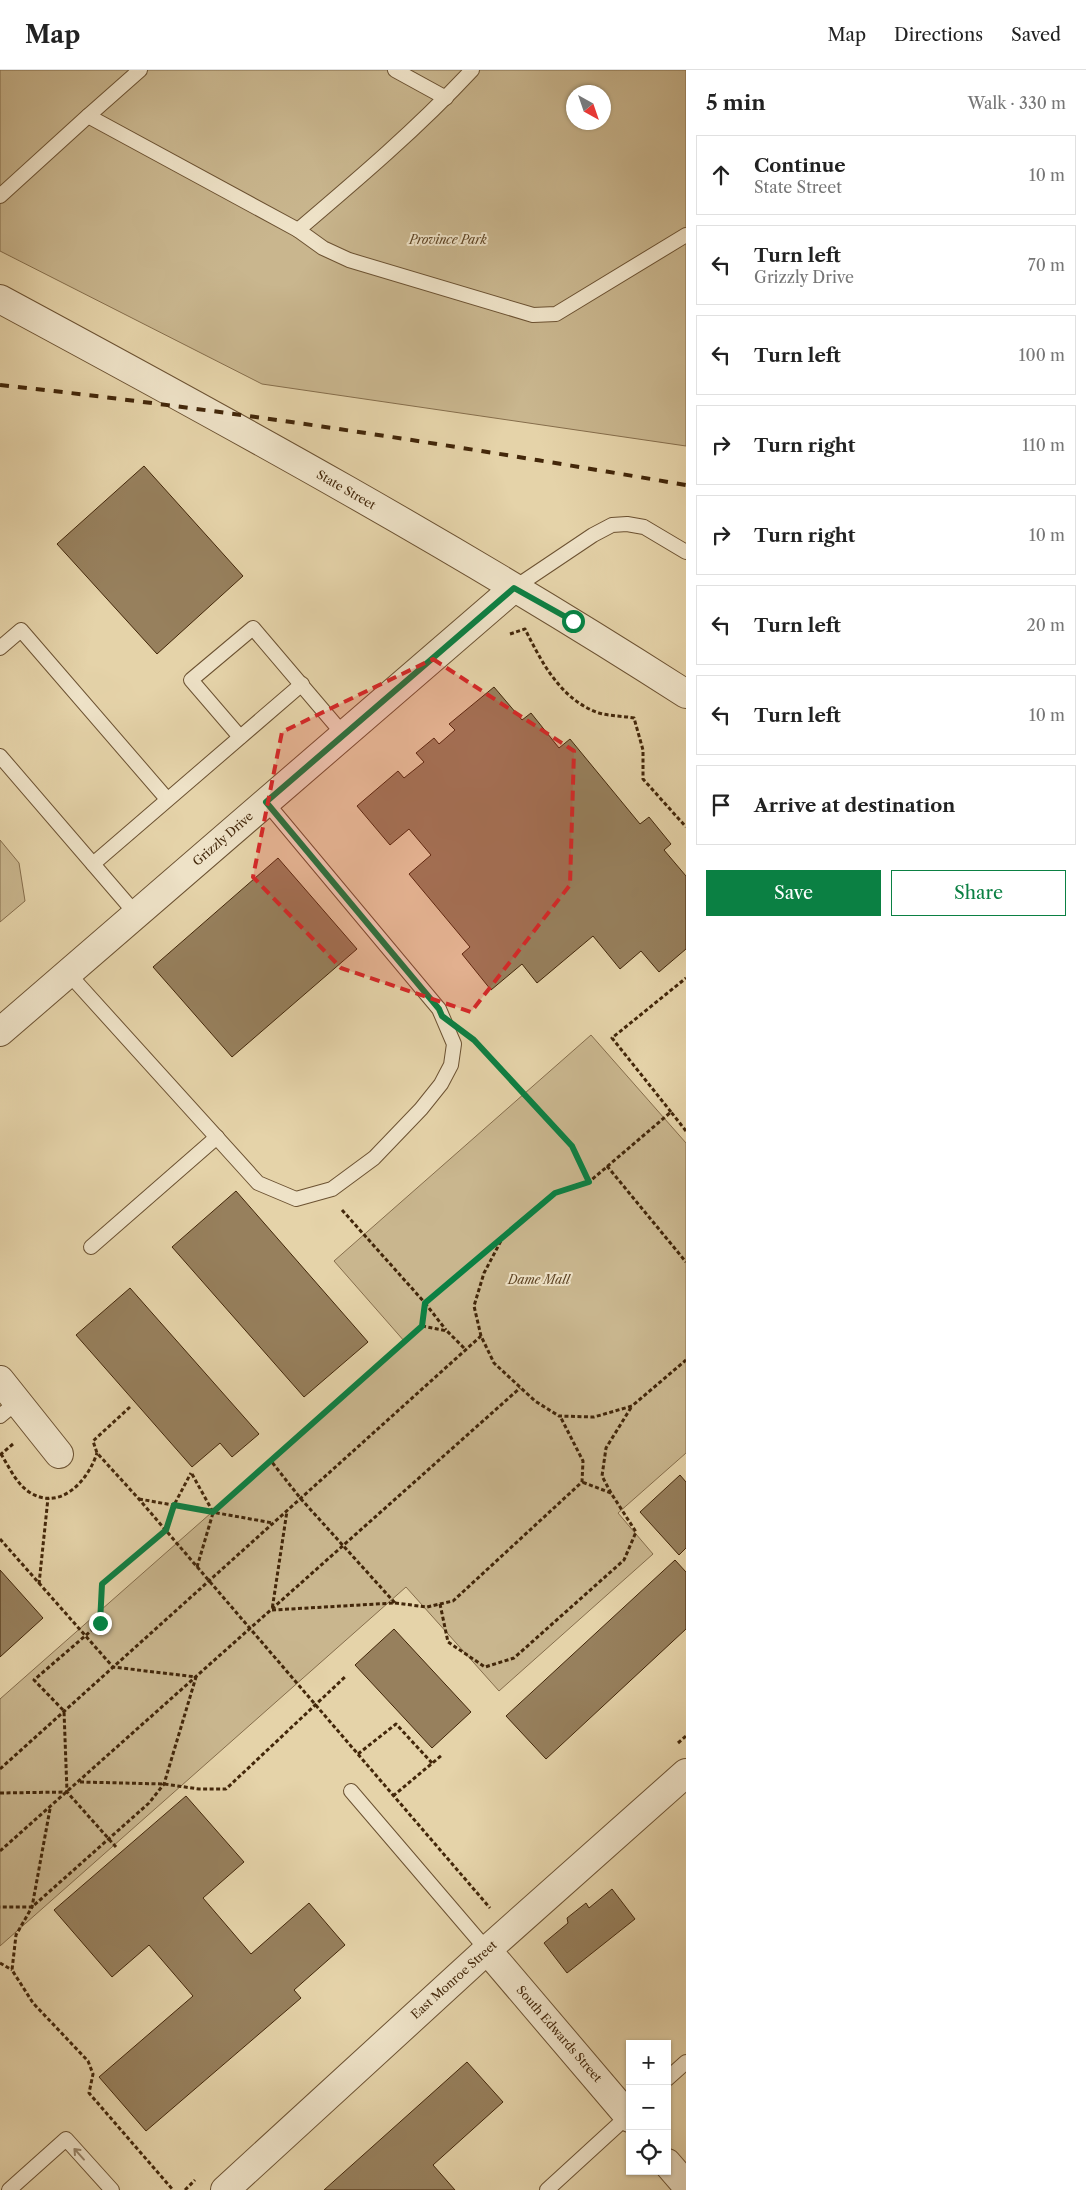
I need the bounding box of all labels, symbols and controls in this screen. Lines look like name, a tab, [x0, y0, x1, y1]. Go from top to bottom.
text: Map	[25, 20, 80, 49]
text: Map	[827, 24, 866, 46]
text: Directions	[894, 24, 983, 46]
text: Saved	[1011, 24, 1061, 46]
north arrow	[566, 85, 611, 130]
text: 5 min	[706, 90, 766, 115]
text: Walk · 330 m	[968, 93, 1066, 113]
text: Continue	[754, 154, 846, 177]
icon: ahead	[707, 161, 735, 189]
text: 10 m	[1029, 165, 1065, 185]
text: State Street	[754, 177, 842, 197]
park label: Province Park	[408, 232, 487, 247]
text: Turn left	[754, 244, 841, 267]
icon: left	[707, 251, 735, 279]
text: 70 m	[1028, 255, 1065, 275]
text: Grizzly Drive	[754, 267, 854, 287]
icon: left	[707, 341, 735, 369]
text: Turn left	[754, 344, 841, 367]
text: 100 m	[1019, 345, 1065, 365]
icon: right	[707, 431, 735, 459]
text: Turn right	[754, 434, 855, 457]
text: 110 m	[1022, 435, 1065, 455]
street label: State Street	[314, 467, 379, 513]
icon: right	[707, 521, 735, 549]
text: Turn right	[754, 524, 855, 547]
text: 10 m	[1029, 525, 1065, 545]
route start	[562, 610, 585, 633]
icon: left	[707, 611, 735, 639]
text: Turn left	[754, 614, 841, 637]
text: 20 m	[1026, 615, 1065, 635]
icon: left	[707, 701, 735, 729]
text: Turn left	[754, 704, 841, 727]
text: 10 m	[1029, 705, 1065, 725]
icon: arrive	[707, 791, 735, 819]
text: Arrive at destination	[754, 794, 955, 817]
street label: Grizzly Drive	[189, 808, 256, 869]
button: Save	[706, 870, 881, 916]
button: Share	[891, 870, 1066, 916]
park label: Dame Mall	[507, 1272, 571, 1287]
route end	[89, 1612, 112, 1635]
street label: East Monroe Street	[408, 1937, 500, 2022]
street label: South Edwards Street	[513, 1982, 606, 2086]
map controls	[626, 2040, 671, 2175]
button: +	[626, 2040, 671, 2085]
button: −	[626, 2085, 671, 2130]
button: locate	[626, 2130, 671, 2175]
one-way arrow	[73, 2147, 85, 2160]

